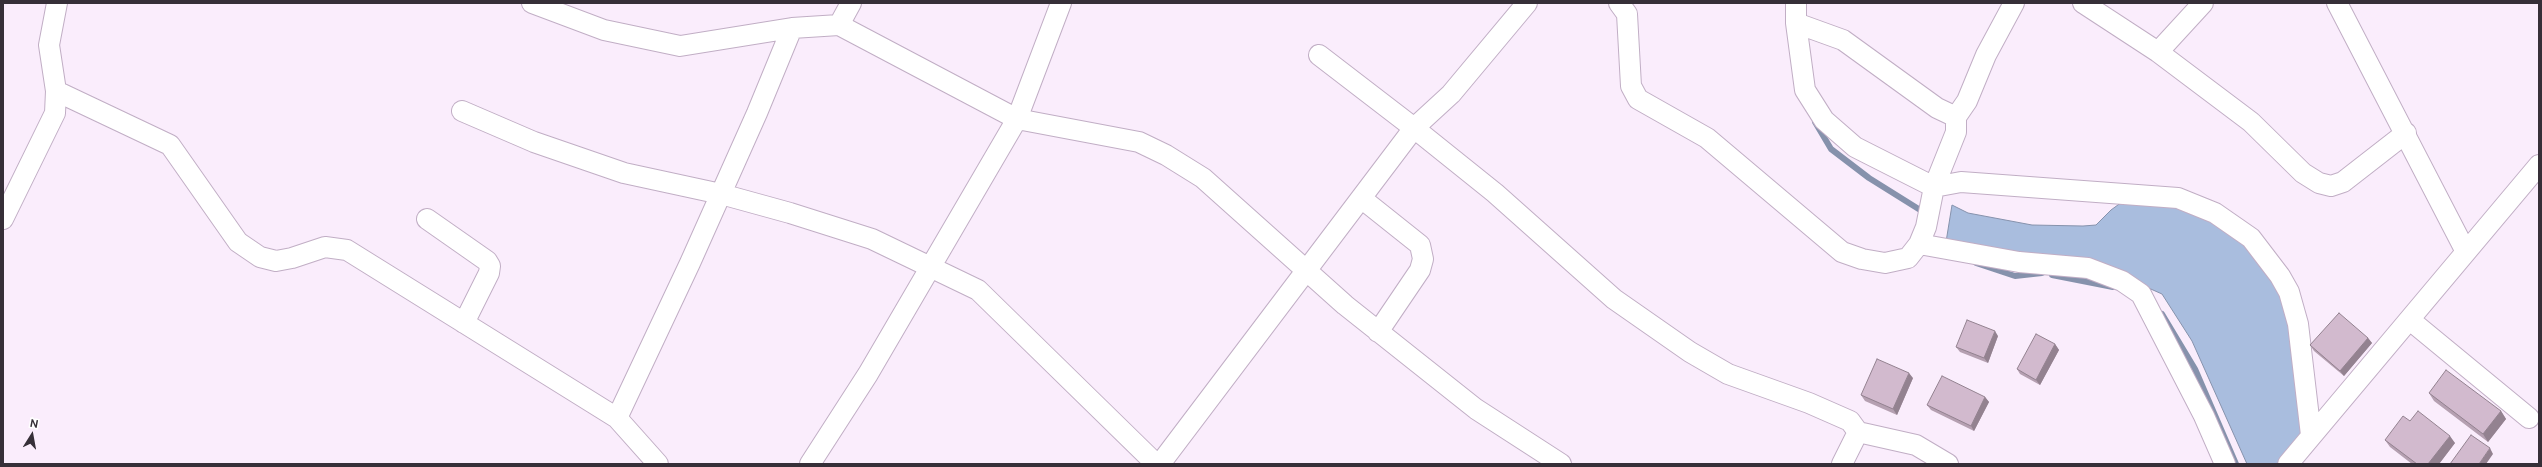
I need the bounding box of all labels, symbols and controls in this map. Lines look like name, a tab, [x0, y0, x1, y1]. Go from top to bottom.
north arrow	[12, 415, 52, 455]
text: N	[29, 416, 40, 431]

